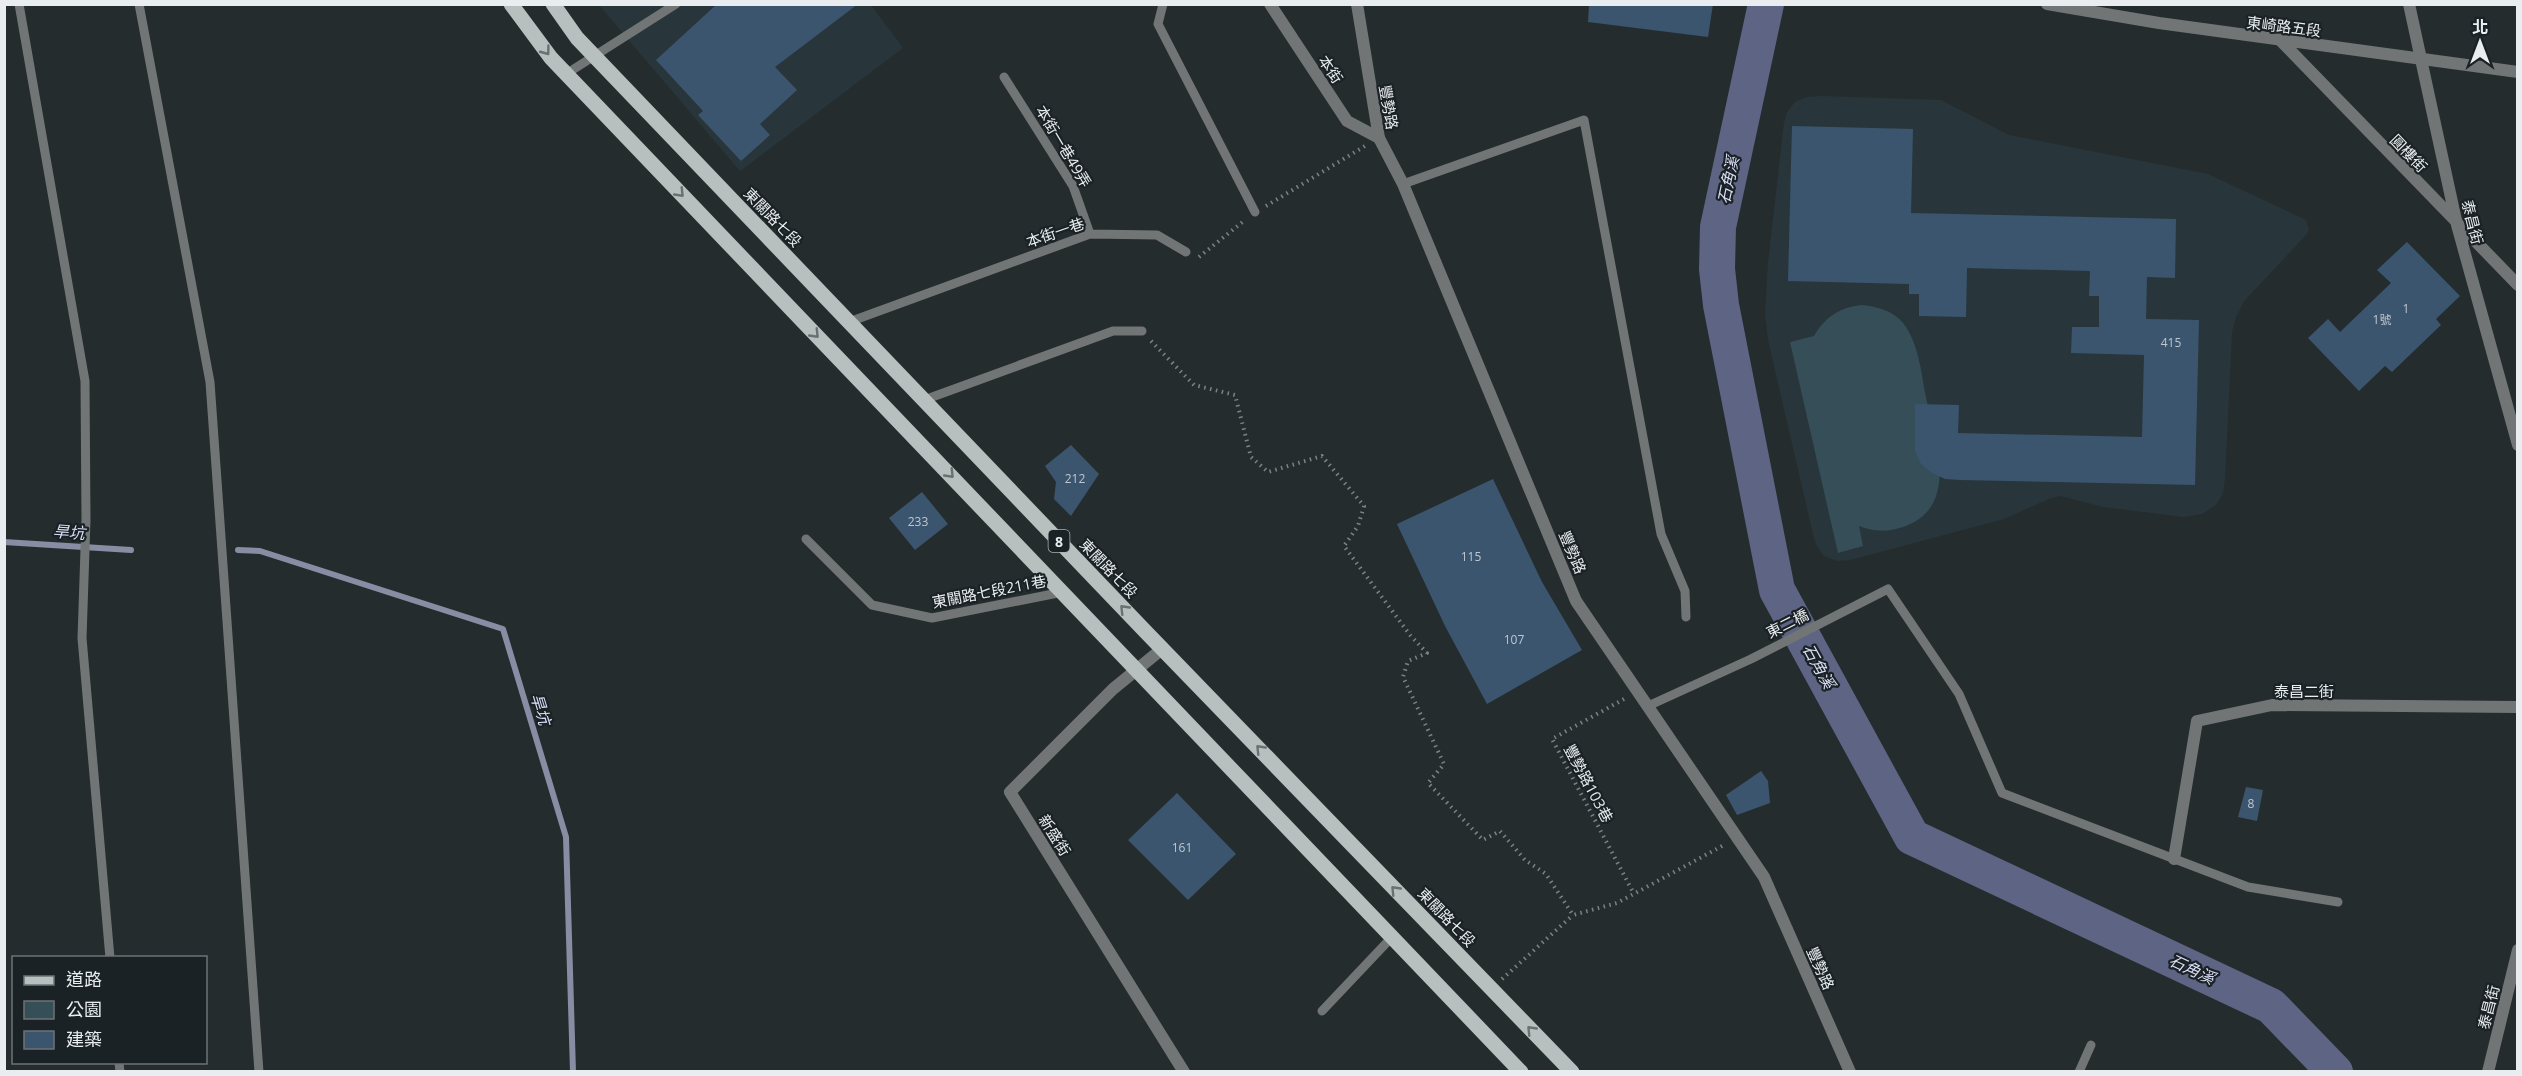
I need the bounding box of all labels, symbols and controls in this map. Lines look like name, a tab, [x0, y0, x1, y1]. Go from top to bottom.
street label: 東崎路五段	[2246, 12, 2322, 40]
north arrow	[2450, 12, 2510, 72]
text: 北	[2472, 16, 2488, 38]
one-way arrow	[538, 45, 549, 56]
street label: 本街	[1314, 51, 1348, 87]
street label: 豐勢路	[1375, 83, 1403, 131]
street label: 本街一巷49弄	[1032, 101, 1096, 191]
street label: 圓樓街	[2386, 130, 2432, 176]
water label: 石角溪	[1712, 152, 1744, 206]
street label: 東關路七段	[740, 183, 806, 251]
one-way arrow	[673, 186, 684, 196]
street label: 泰昌街	[2458, 198, 2488, 246]
street label: 本街一巷	[1023, 213, 1087, 251]
house number: 1	[2403, 300, 2409, 317]
house number: 1號	[2373, 311, 2391, 328]
one-way arrow	[808, 327, 819, 337]
house number: 415	[2161, 334, 2181, 351]
one-way arrow	[943, 468, 954, 478]
house number: 212	[1065, 470, 1085, 487]
house number: 233	[908, 513, 928, 530]
water label: 旱坑	[52, 520, 88, 544]
street label: 豐勢路	[1555, 527, 1591, 577]
road number: 8	[1048, 530, 1070, 552]
street label: 東關路七段	[1076, 534, 1142, 602]
house number: 115	[1461, 548, 1481, 565]
street label: 東關路七段211巷	[930, 570, 1048, 612]
street label: 東二橋	[1762, 604, 1812, 642]
one-way arrow	[1120, 606, 1131, 616]
house number: 107	[1504, 631, 1524, 648]
water label: 石角溪	[1798, 640, 1841, 694]
street label: 泰昌二街	[2274, 681, 2334, 701]
water label: 旱坑	[526, 690, 557, 729]
street label: 豐勢路103巷	[1560, 740, 1618, 826]
one-way arrow	[1256, 746, 1267, 757]
house number: 8	[2248, 795, 2255, 812]
street label: 新盛街	[1035, 811, 1075, 859]
house number: 161	[1172, 839, 1192, 856]
street label: 東關路七段	[1414, 883, 1480, 951]
one-way arrow	[1392, 886, 1403, 897]
street label: 豐勢路	[1803, 943, 1839, 993]
water label: 石角溪	[2166, 949, 2220, 990]
legend	[12, 956, 207, 1064]
text: 道路	[66, 967, 102, 991]
street label: 泰昌街	[2473, 983, 2503, 1031]
text: 公園	[66, 997, 102, 1021]
one-way arrow	[1527, 1026, 1538, 1036]
text: 建築	[66, 1027, 102, 1051]

